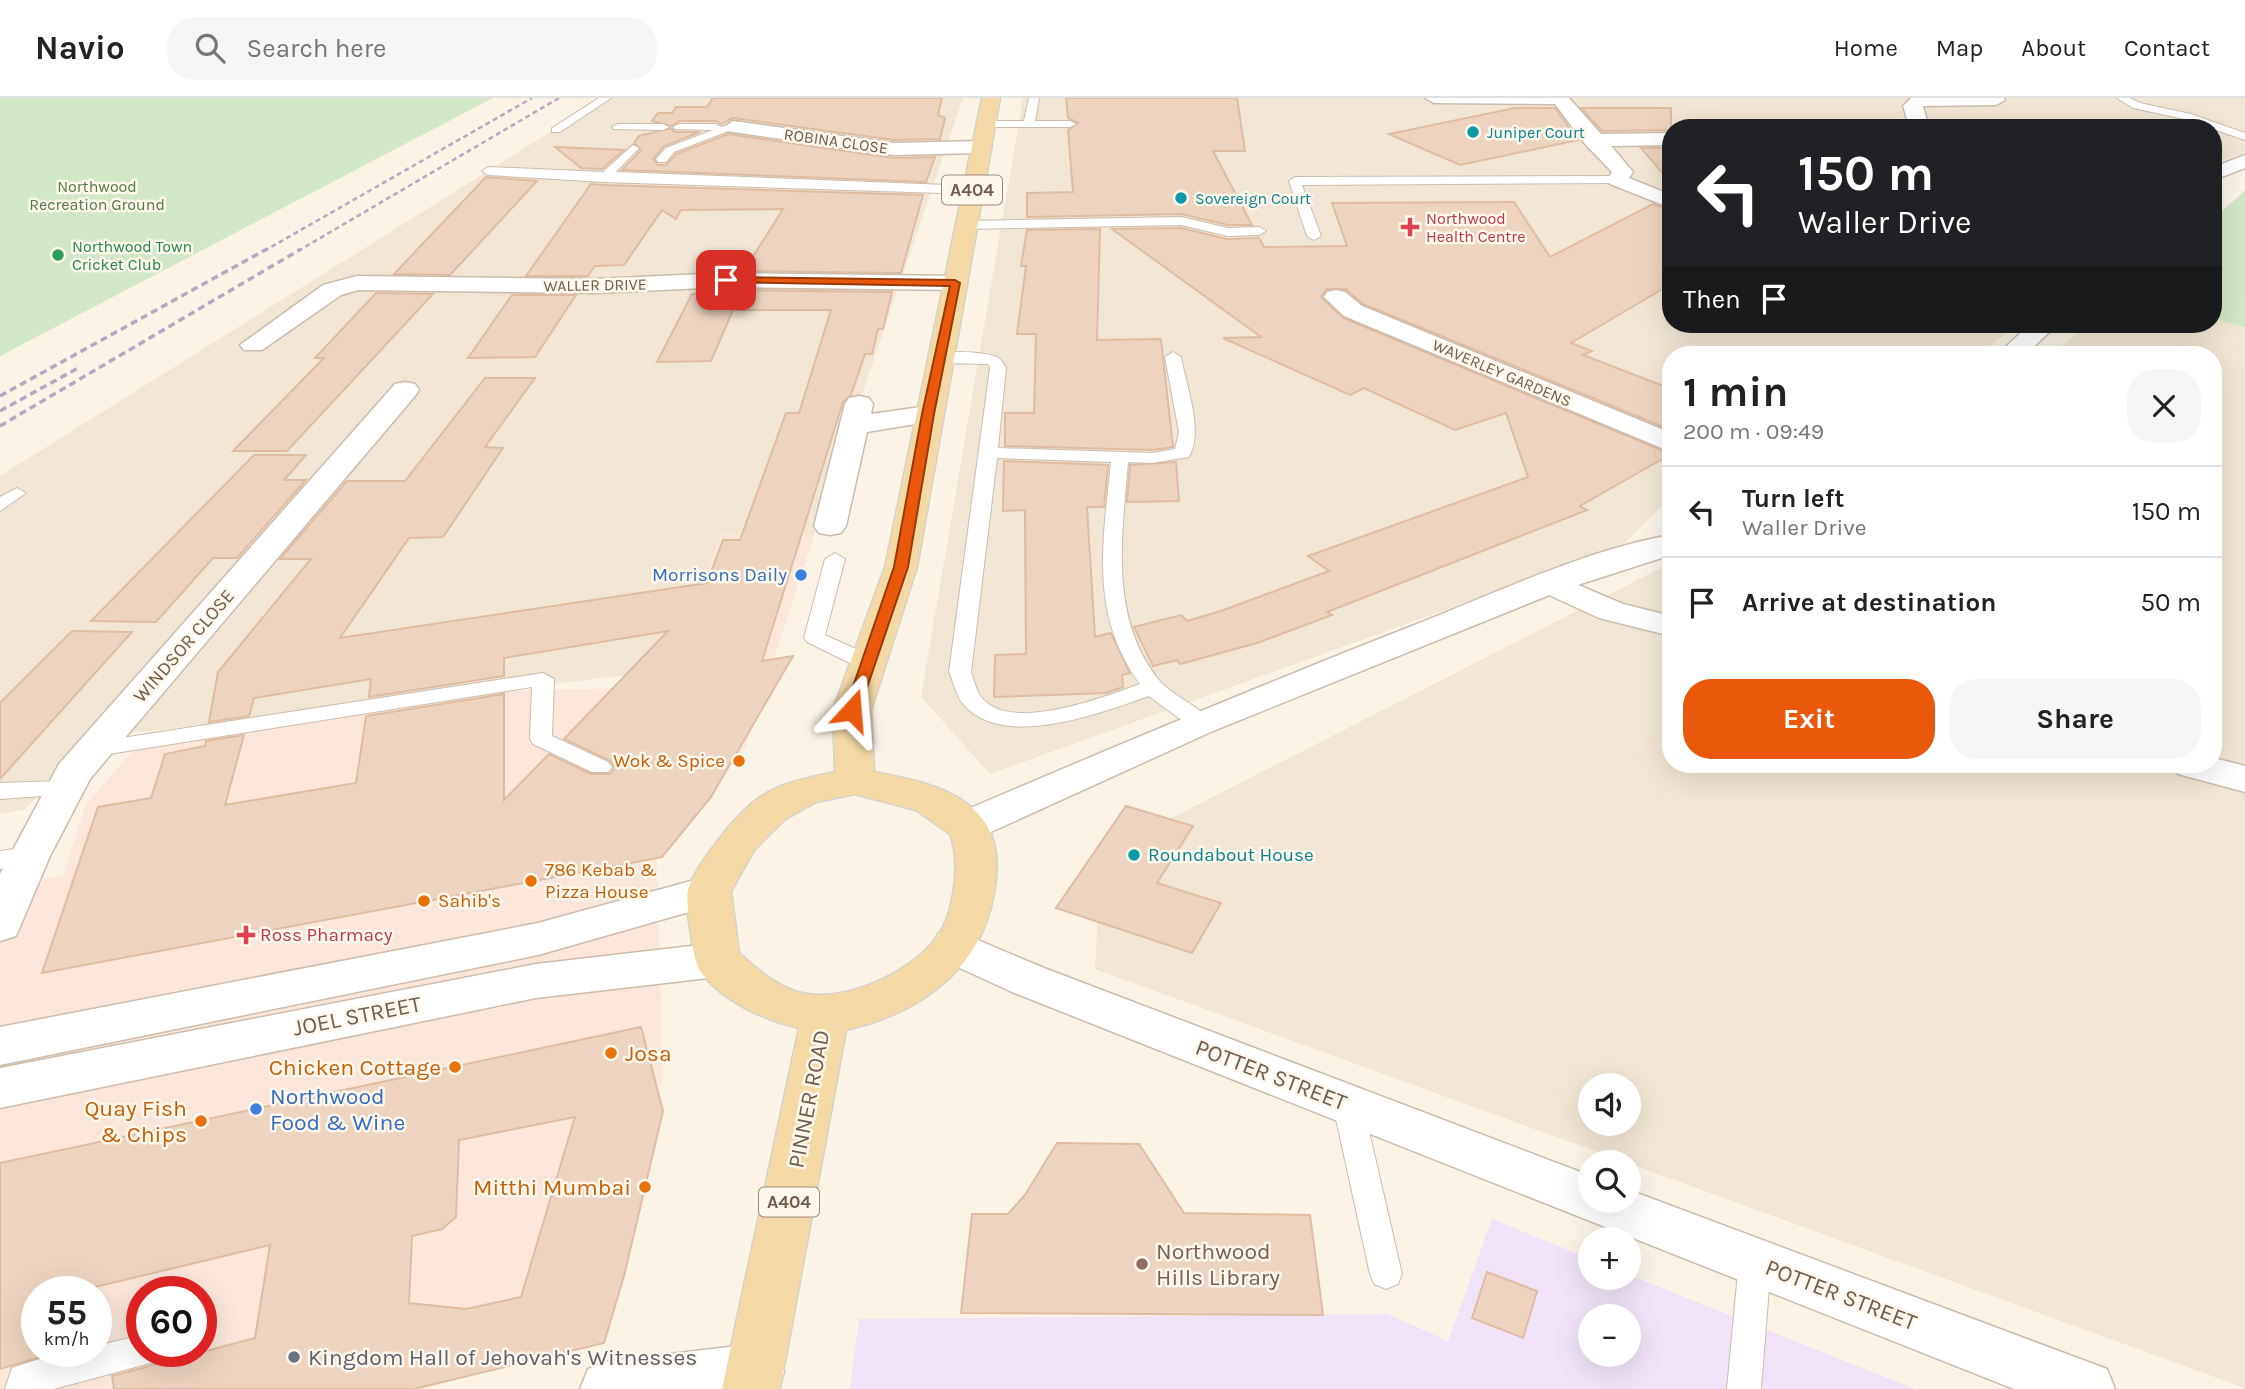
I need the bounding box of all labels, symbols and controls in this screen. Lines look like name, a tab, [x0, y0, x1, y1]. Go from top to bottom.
search box	[167, 17, 657, 80]
text: Navio	[35, 29, 125, 67]
icon: search	[191, 29, 229, 67]
text: Search here	[247, 33, 386, 64]
text: Home	[1834, 34, 1898, 62]
text: Map	[1936, 34, 1983, 62]
text: About	[2021, 34, 2086, 62]
text: Contact	[2124, 34, 2210, 62]
place label: Juniper Court	[1487, 123, 1585, 142]
street label: ROBINA CLOSE	[783, 124, 889, 158]
marker: Juniper Court	[1465, 124, 1481, 140]
text: 150 m	[1798, 145, 1934, 202]
icon: left	[1683, 147, 1774, 238]
road number: A404	[942, 176, 1002, 204]
park label: Northwood Recreation Ground	[29, 177, 165, 214]
place label: Sovereign Court	[1195, 189, 1311, 208]
marker: Sovereign Court	[1173, 190, 1189, 206]
text: Waller Drive	[1798, 204, 1971, 241]
place label: Northwood Health Centre	[1426, 209, 1525, 246]
marker: Northwood Health Centre	[1400, 217, 1420, 237]
place label: Northwood Town Cricket Club	[72, 237, 192, 274]
marker: Northwood Town Cricket Club	[50, 247, 66, 263]
pin	[696, 250, 756, 310]
icon: arrive	[707, 261, 745, 299]
street label: WALLER DRIVE	[543, 275, 647, 295]
icon: arrive	[1755, 280, 1793, 318]
text: Then	[1683, 284, 1741, 315]
street label: WAVERLEY GARDENS	[1430, 335, 1574, 411]
text: 1 min	[1683, 367, 1788, 417]
button: close	[2127, 369, 2201, 443]
text: 200 m · 09:49	[1683, 418, 1824, 445]
text: Turn left	[1742, 483, 1844, 514]
icon: left	[1683, 493, 1721, 531]
text: 150 m	[2132, 496, 2201, 527]
text: Waller Drive	[1742, 514, 1867, 541]
place label: Morrisons Daily	[652, 564, 787, 586]
marker: Morrisons Daily	[793, 567, 809, 583]
icon: arrive	[1683, 584, 1721, 622]
street label: WINDSOR CLOSE	[129, 585, 239, 707]
text: Arrive at destination	[1742, 587, 1996, 618]
text: 50 m	[2140, 587, 2201, 618]
position arrow	[815, 673, 889, 747]
button: Exit	[1683, 679, 1935, 759]
button: Share	[1949, 679, 2201, 759]
place label: Wok & Spice	[613, 750, 725, 772]
marker: Wok & Spice	[731, 753, 747, 769]
place label: Roundabout House	[1148, 844, 1314, 866]
marker: Roundabout House	[1126, 847, 1142, 863]
place label: 786 Kebab & Pizza House	[545, 859, 657, 903]
marker: 786 Kebab & Pizza House	[523, 873, 539, 889]
place label: Sahib's	[438, 890, 501, 912]
marker: Sahib's	[416, 893, 432, 909]
place label: Ross Pharmacy	[260, 924, 393, 946]
marker: Ross Pharmacy	[238, 927, 254, 943]
street label: JOEL STREET	[291, 990, 424, 1042]
street label: PINNER ROAD	[782, 1027, 836, 1171]
street label: POTTER STREET	[1191, 1034, 1351, 1116]
place label: Josa	[625, 1040, 672, 1067]
marker: Josa	[603, 1045, 619, 1061]
place label: Chicken Cottage	[269, 1054, 441, 1081]
marker: Chicken Cottage	[447, 1059, 463, 1075]
map controls	[1578, 1073, 1641, 1367]
button: sound	[1578, 1073, 1641, 1136]
place label: Northwood Food & Wine	[270, 1083, 405, 1136]
place label: Quay Fish & Chips	[84, 1095, 187, 1148]
marker: Northwood Food & Wine	[248, 1101, 264, 1117]
marker: Quay Fish & Chips	[193, 1113, 209, 1129]
button: search	[1578, 1150, 1641, 1213]
place label: Mitthi Mumbai	[473, 1174, 631, 1201]
marker: Mitthi Mumbai	[637, 1179, 653, 1195]
road number: A404	[759, 1188, 819, 1217]
button: +	[1578, 1227, 1641, 1290]
place label: Northwood Hills Library	[1156, 1238, 1280, 1291]
street label: POTTER STREET	[1761, 1254, 1921, 1336]
marker: Northwood Hills Library	[1134, 1256, 1150, 1272]
speed limit sign: 60	[126, 1276, 217, 1367]
text: 55	[46, 1292, 87, 1333]
button: −	[1578, 1304, 1641, 1367]
text: km/h	[44, 1328, 89, 1350]
place label: Kingdom Hall of Jehovah's Witnesses	[308, 1344, 697, 1371]
marker: Kingdom Hall of Jehovah's Witnesses	[286, 1349, 302, 1365]

